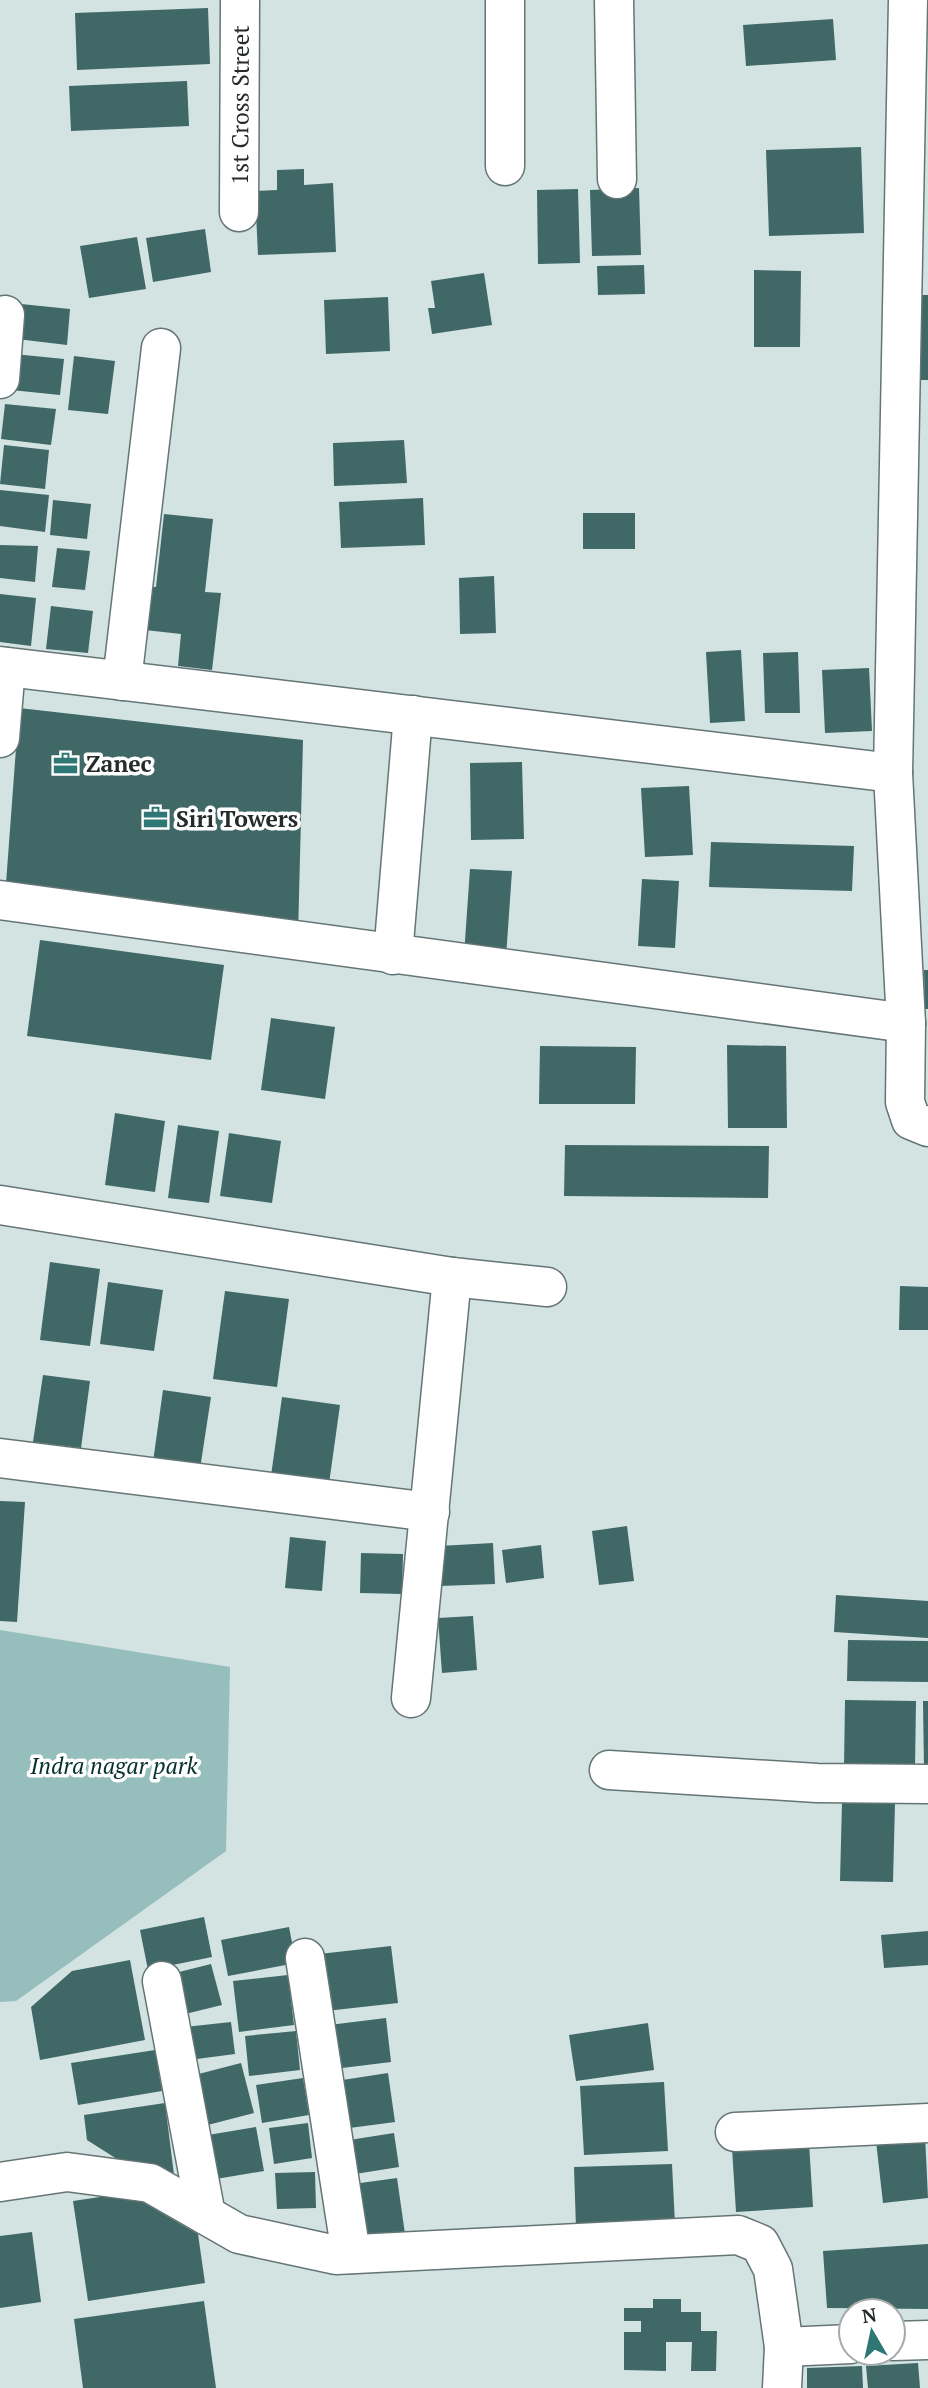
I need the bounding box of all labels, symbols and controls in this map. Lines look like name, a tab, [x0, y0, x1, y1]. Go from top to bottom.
street label: 1st Cross Street	[224, 25, 255, 185]
place label: Zanec	[86, 748, 152, 779]
office icon: Zanec	[52, 749, 80, 777]
place label: Siri Towers	[176, 803, 298, 834]
office icon: Siri Towers	[142, 804, 170, 832]
park label: Indra nagar park	[29, 1750, 199, 1781]
north arrow	[837, 2297, 907, 2367]
text: N	[860, 2301, 879, 2328]

